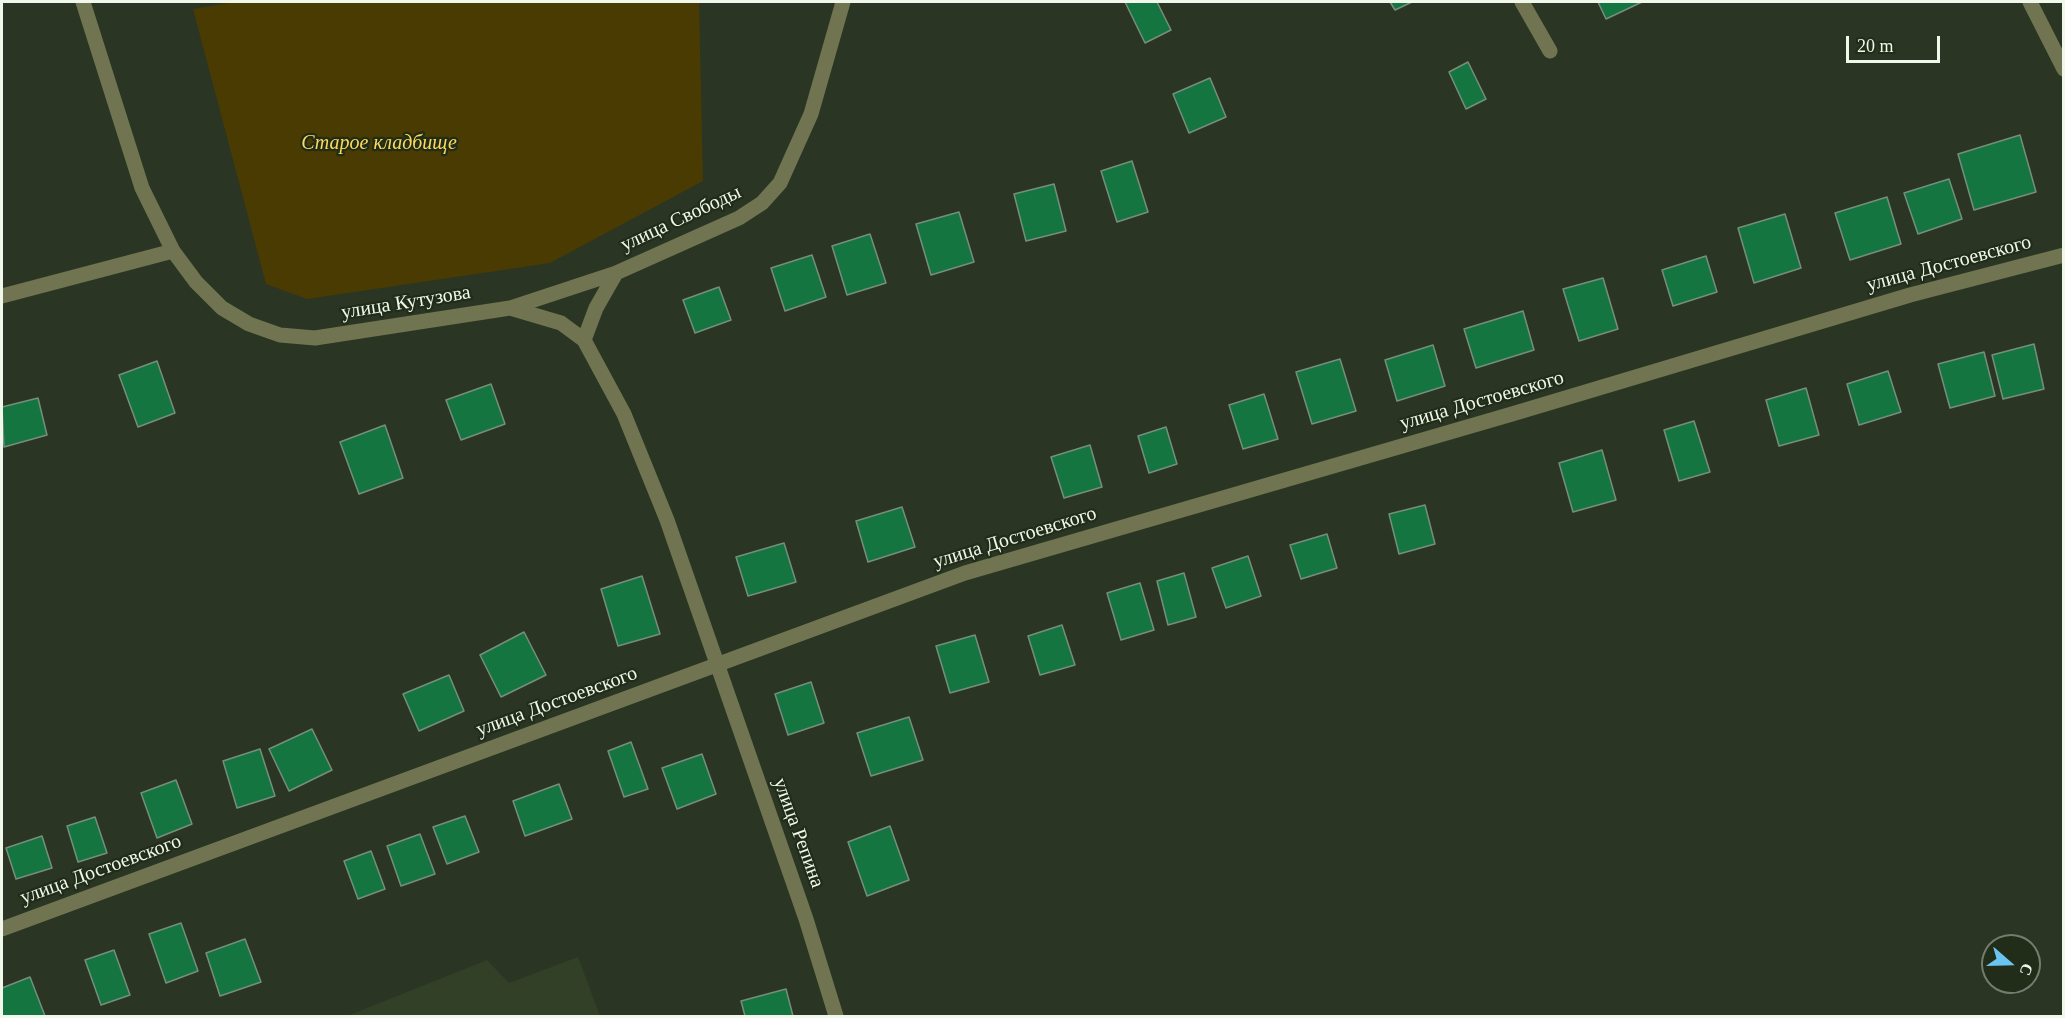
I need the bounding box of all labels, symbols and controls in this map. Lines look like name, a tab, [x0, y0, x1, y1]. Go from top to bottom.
scale bar	[1849, 24, 1944, 62]
text: 20 m	[1857, 36, 1894, 56]
park label: Старое кладбище	[301, 132, 457, 156]
street label: улица Свободы	[617, 181, 745, 257]
street label: улица Достоевского	[1864, 230, 2034, 298]
street label: улица Кутузова	[340, 281, 472, 325]
street label: улица Достоевского	[1397, 366, 1567, 436]
street label: улица Достоевского	[930, 502, 1100, 574]
street label: улица Достоевского	[473, 662, 641, 742]
street label: улица Репина	[767, 775, 829, 891]
street label: улица Достоевского	[17, 830, 185, 910]
north arrow	[1981, 934, 2041, 994]
text: С	[2017, 961, 2036, 978]

